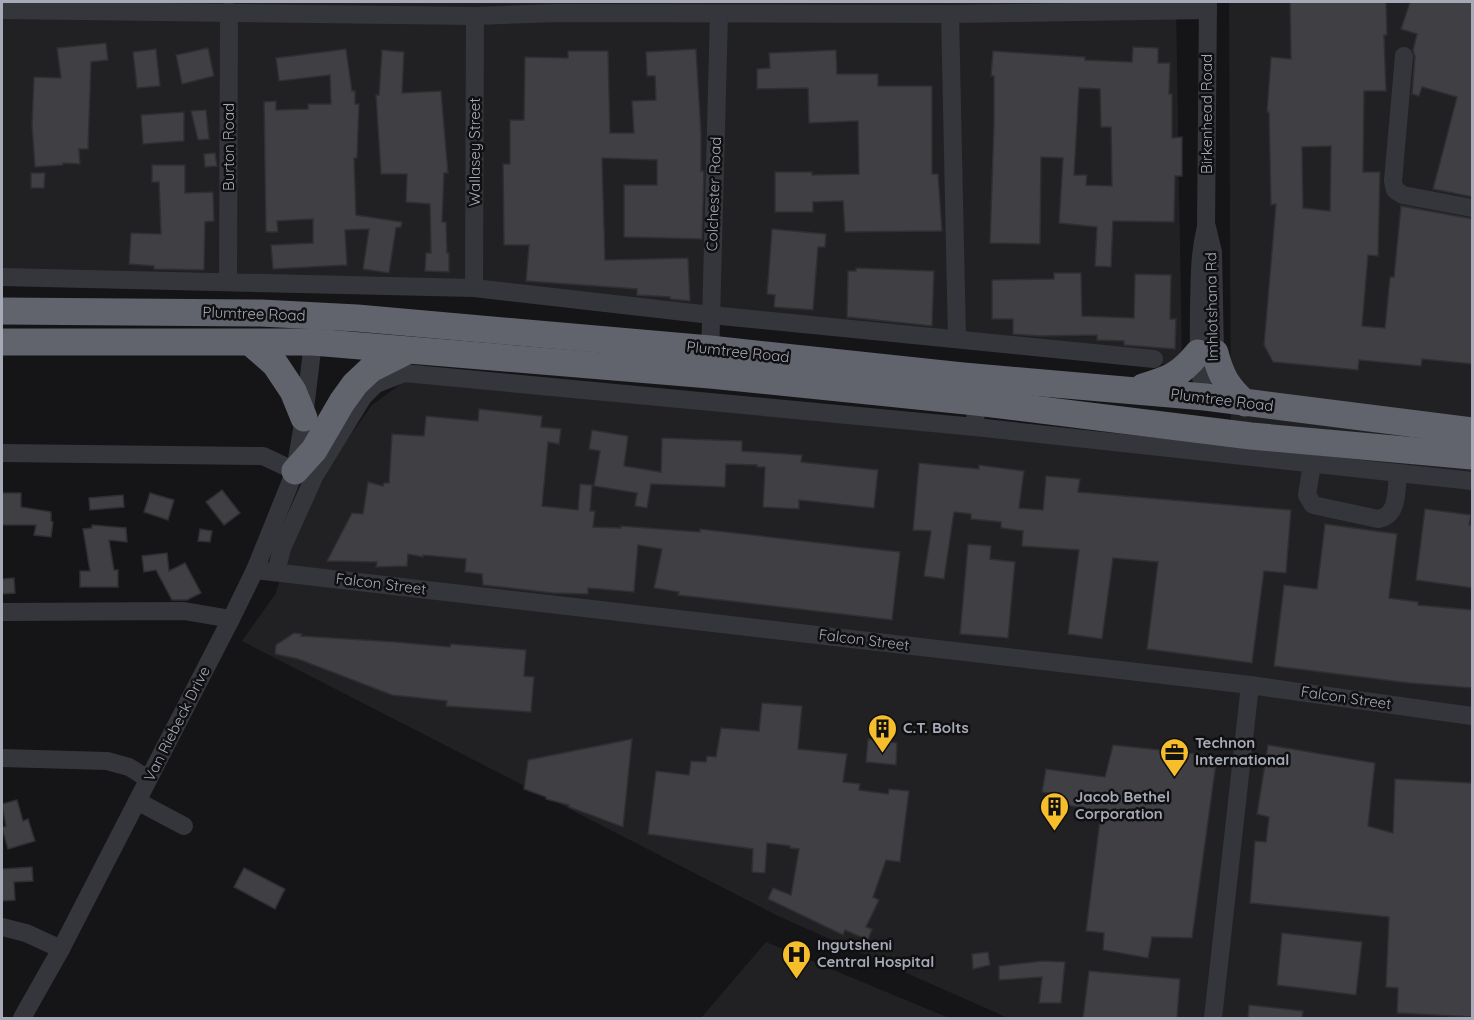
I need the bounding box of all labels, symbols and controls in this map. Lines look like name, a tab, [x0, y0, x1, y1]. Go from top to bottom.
street label: Birkenhead Road	[1197, 54, 1216, 174]
street label: Wallasey Street	[465, 98, 484, 206]
street label: Burton Road	[219, 103, 238, 191]
street label: Colchester Road	[702, 136, 725, 252]
street label: Imhlotshana Rd	[1201, 252, 1222, 362]
street label: Plumtree Road	[202, 302, 306, 325]
street label: Plumtree Road	[686, 337, 790, 366]
street label: Plumtree Road	[1170, 384, 1274, 415]
street label: Falcon Street	[335, 569, 427, 598]
street label: Falcon Street	[818, 625, 910, 654]
street label: Van Riebeck Drive	[139, 663, 214, 785]
street label: Falcon Street	[1300, 682, 1393, 713]
building icon: C.T. Bolts	[866, 712, 898, 754]
place label: C.T. Bolts	[903, 718, 969, 737]
place label: Technon International	[1195, 733, 1289, 769]
office icon: Technon International	[1158, 736, 1190, 778]
place label: Jacob Bethel Corporation	[1075, 787, 1170, 823]
building icon: Jacob Bethel Corporation	[1038, 790, 1070, 832]
place label: Ingutsheni Central Hospital	[817, 935, 934, 971]
hospital icon: Ingutsheni Central Hospital	[780, 938, 812, 980]

